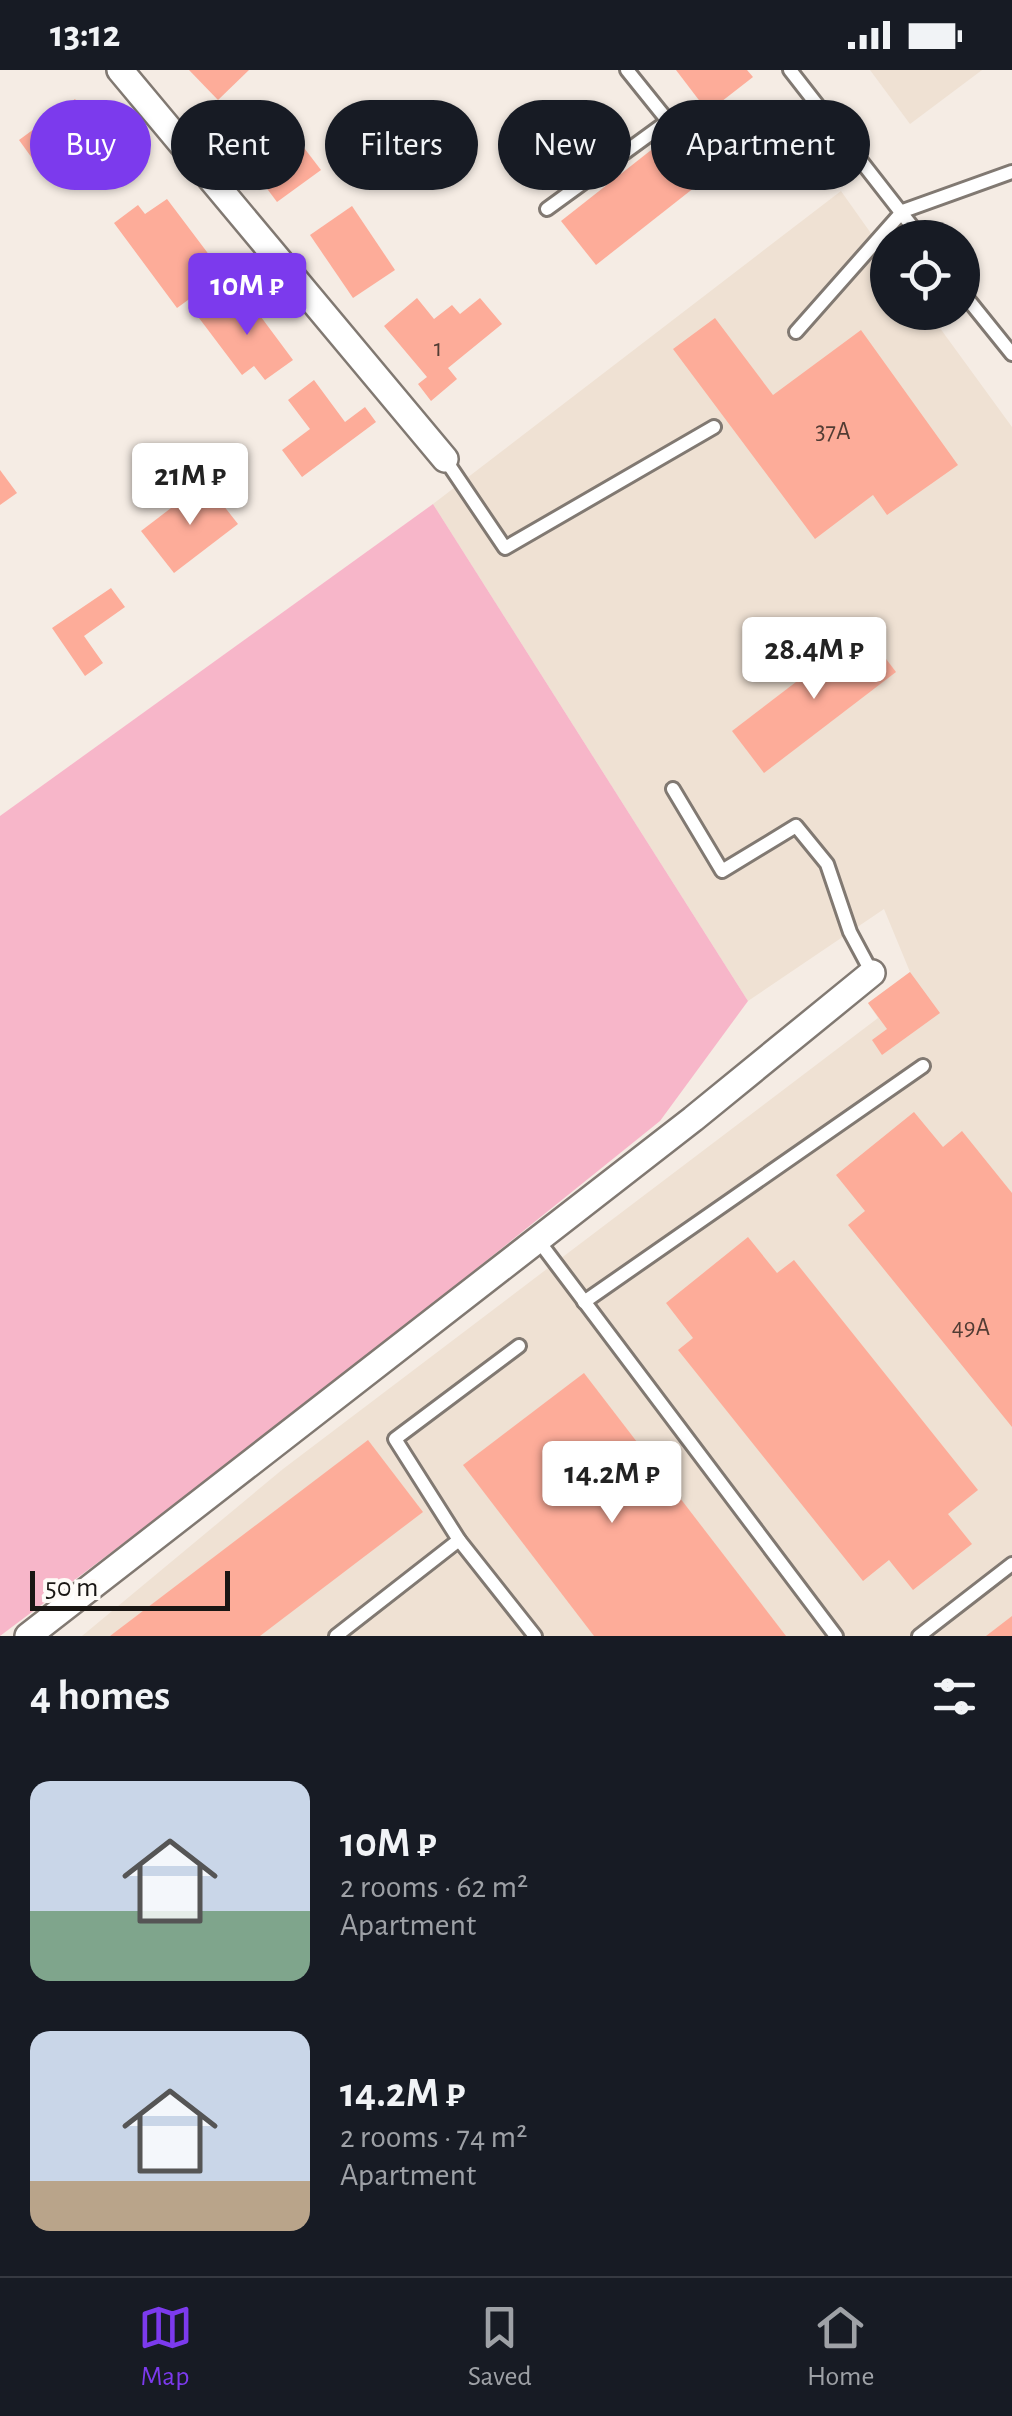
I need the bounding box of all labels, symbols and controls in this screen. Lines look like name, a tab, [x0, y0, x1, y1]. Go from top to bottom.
text: 13:12	[50, 16, 120, 54]
chip: Buy	[30, 100, 151, 190]
chip: Rent	[171, 100, 305, 190]
chip: Filters	[325, 100, 478, 190]
chip: New	[498, 100, 631, 190]
chip: Apartment	[651, 100, 870, 190]
map controls	[870, 220, 980, 330]
button: locate	[870, 220, 980, 330]
pin: 10M ₽	[177, 253, 317, 338]
text: 10M ₽	[210, 269, 284, 301]
house number: 1	[434, 336, 442, 361]
house number: 37А	[815, 419, 851, 444]
pin: 21M ₽	[120, 443, 260, 528]
text: 21M ₽	[154, 459, 226, 491]
pin: 28.4M ₽	[722, 617, 906, 702]
text: 28.4M ₽	[764, 633, 864, 665]
house number: 49А	[952, 1315, 991, 1340]
pin: 14.2M ₽	[520, 1441, 704, 1526]
text: 14.2M ₽	[564, 1457, 660, 1489]
scale bar	[30, 1566, 230, 1610]
text: 50 m	[45, 1574, 99, 1602]
icon: filters	[927, 1669, 982, 1724]
text: 4 homes	[30, 1675, 170, 1717]
icon: home	[110, 1821, 230, 1941]
text: 10M ₽	[340, 1822, 436, 1864]
text: 2 rooms · 62 m²	[340, 1871, 528, 1903]
text: Apartment	[340, 1909, 476, 1941]
icon: home	[110, 2071, 230, 2191]
text: 14.2M ₽	[340, 2072, 465, 2114]
text: 2 rooms · 74 m²	[340, 2121, 527, 2153]
text: Apartment	[340, 2159, 476, 2191]
tab: Map	[138, 2300, 193, 2394]
tab: Saved	[468, 2300, 532, 2394]
tab: Home	[807, 2300, 874, 2394]

